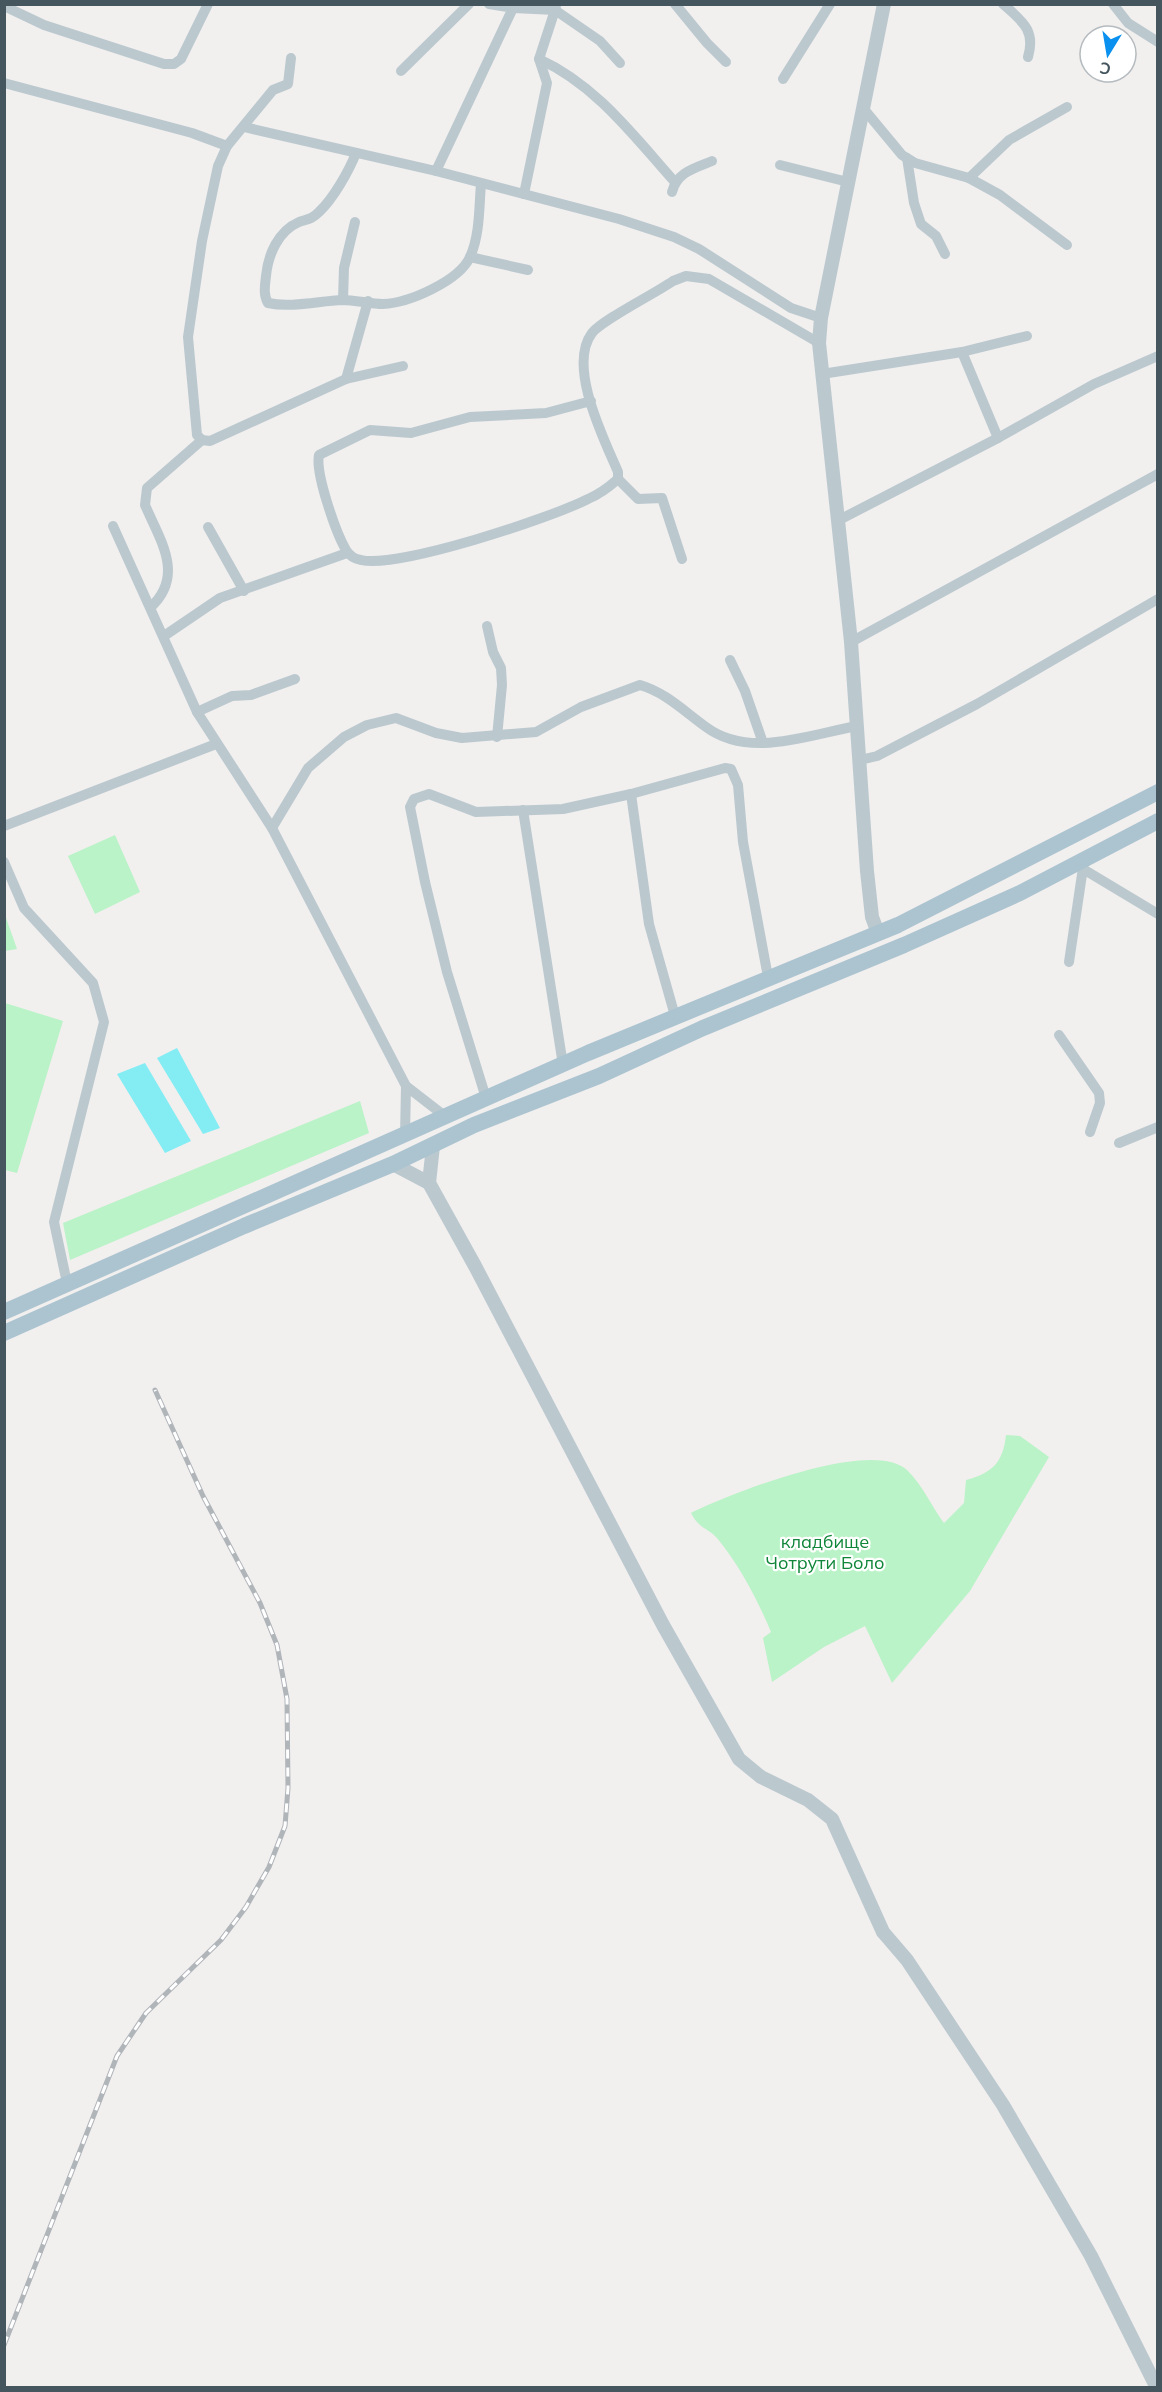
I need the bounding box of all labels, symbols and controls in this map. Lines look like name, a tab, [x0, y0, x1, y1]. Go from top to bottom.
north arrow	[1078, 24, 1138, 84]
text: С	[1098, 58, 1112, 80]
park label: кладбище Чотрути Боло	[766, 1530, 884, 1574]

